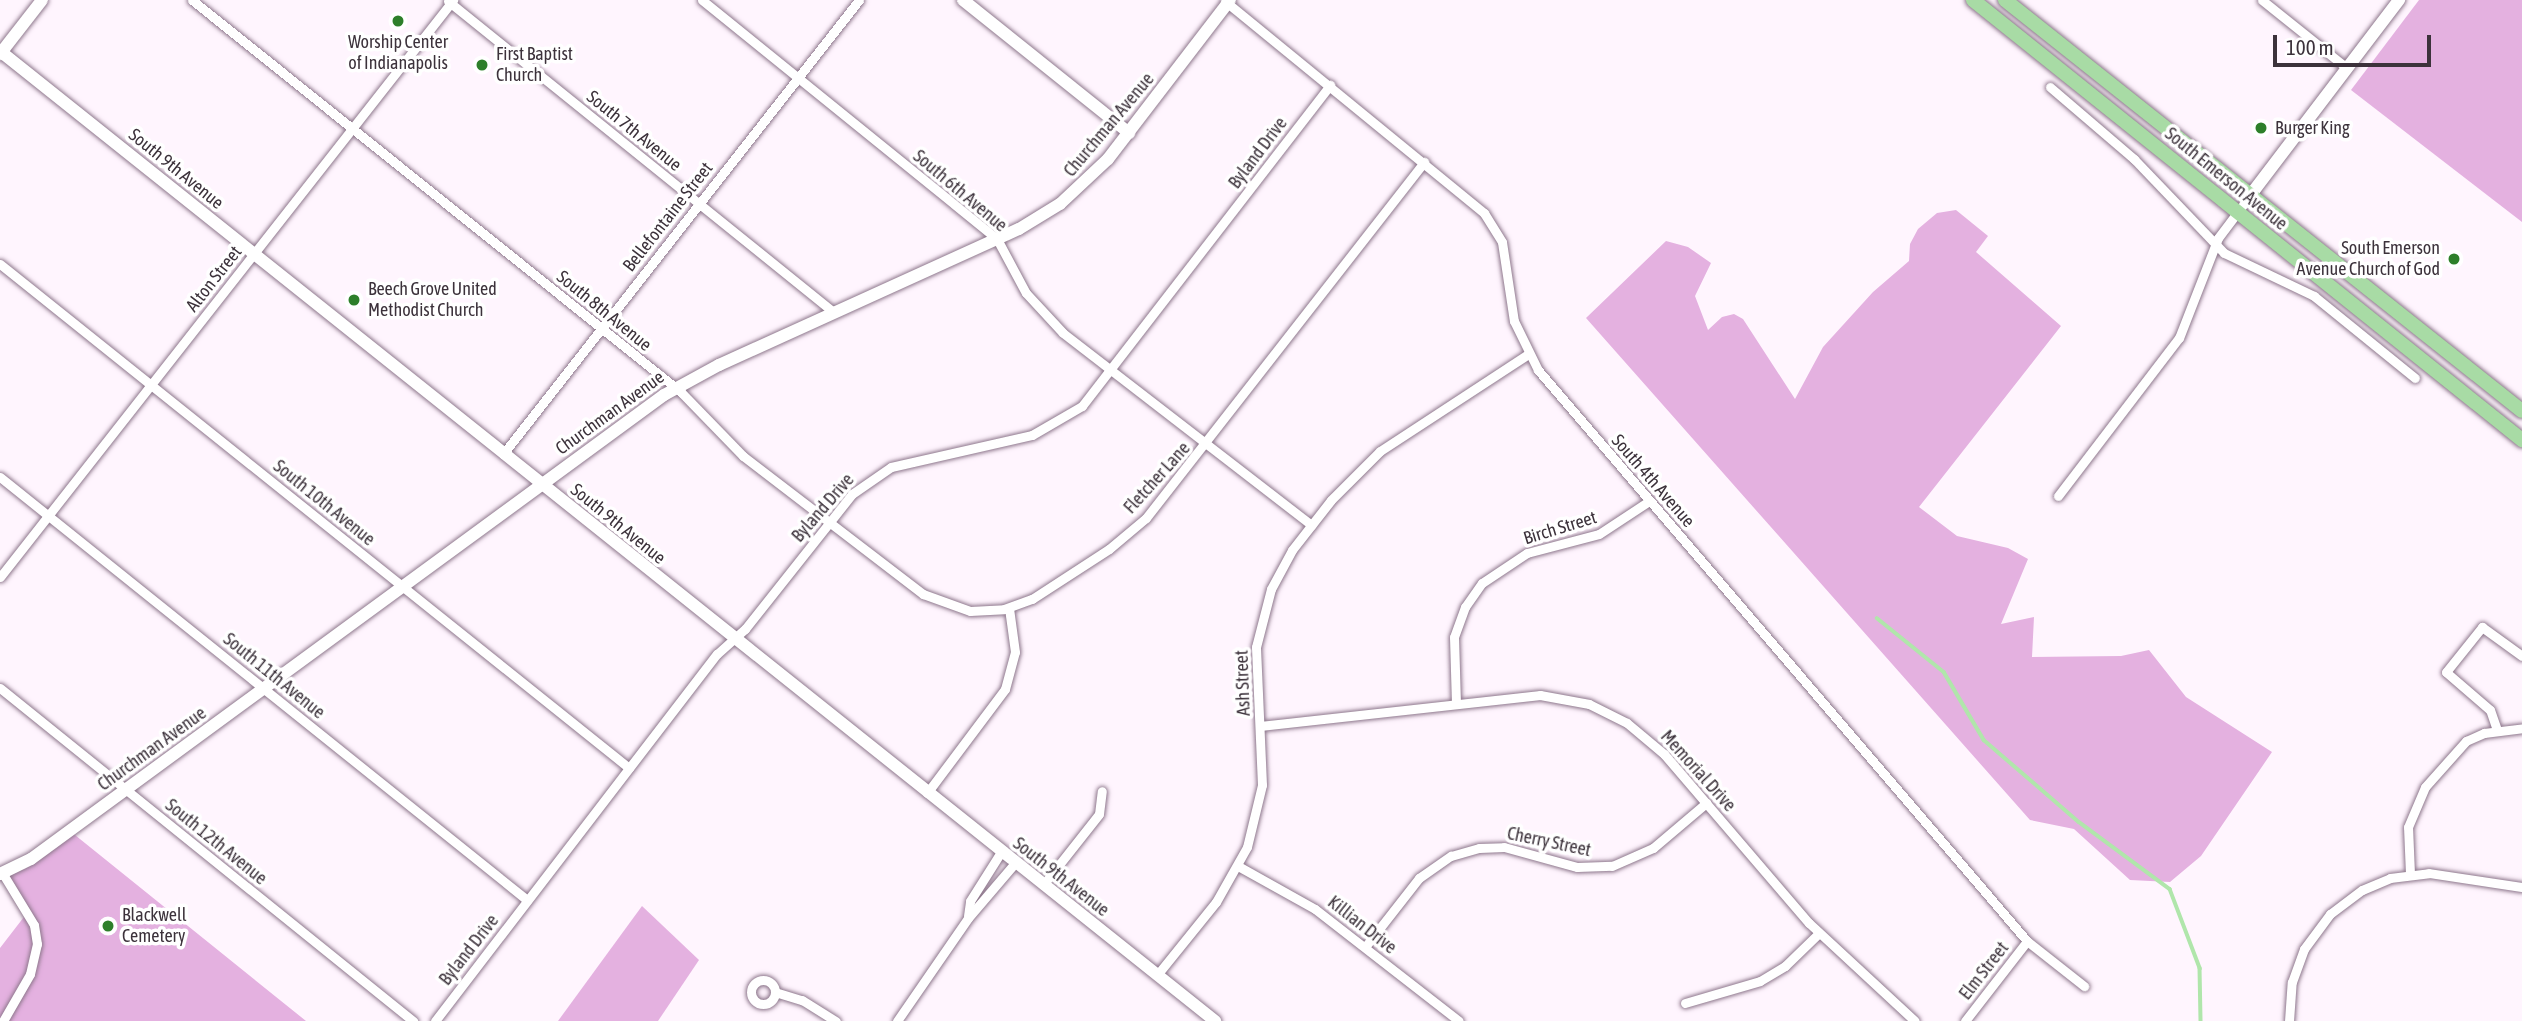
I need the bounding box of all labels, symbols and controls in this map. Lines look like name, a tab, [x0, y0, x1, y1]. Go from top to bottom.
marker: Worship Center of Indianapolis	[390, 13, 406, 29]
scale bar	[2277, 21, 2434, 65]
place label: Worship Center of Indianapolis	[348, 32, 448, 74]
text: 100 m	[2286, 35, 2334, 59]
place label: First Baptist Church	[496, 44, 573, 86]
marker: First Baptist Church	[474, 57, 490, 73]
street label: Churchman Avenue	[1059, 69, 1159, 181]
street label: South 7th Avenue	[582, 86, 686, 176]
street label: Byland Drive	[1224, 113, 1292, 193]
place label: Burger King	[2275, 117, 2350, 139]
marker: Burger King	[2253, 120, 2269, 136]
street label: South Emerson Avenue	[2161, 123, 2291, 235]
street label: South 9th Avenue	[124, 124, 228, 214]
street label: South 6th Avenue	[909, 146, 1011, 236]
street label: Bellefontaine Street	[619, 158, 717, 276]
place label: South Emerson Avenue Church of God	[2297, 238, 2440, 280]
street label: Alton Street	[182, 242, 246, 316]
marker: South Emerson Avenue Church of God	[2446, 251, 2462, 267]
street label: South 8th Avenue	[552, 266, 656, 356]
place label: Beech Grove United Methodist Church	[368, 279, 497, 322]
marker: Beech Grove United Methodist Church	[346, 292, 362, 308]
street label: Churchman Avenue	[552, 366, 668, 460]
street label: South 4th Avenue	[1607, 430, 1699, 532]
street label: Fletcher Lane	[1119, 438, 1195, 518]
street label: South 10th Avenue	[269, 456, 379, 550]
street label: Byland Drive	[787, 469, 859, 547]
street label: South 9th Avenue	[566, 479, 670, 569]
street label: Birch Street	[1521, 507, 1599, 549]
street label: South 11th Avenue	[219, 629, 329, 723]
street label: Ash Street	[1231, 650, 1255, 716]
street label: Churchman Avenue	[94, 702, 210, 796]
street label: Memorial Drive	[1656, 726, 1740, 816]
street label: South 12th Avenue	[161, 795, 271, 889]
street label: Cherry Street	[1505, 823, 1593, 861]
street label: South 9th Avenue	[1009, 833, 1113, 921]
street label: Killian Drive	[1323, 892, 1401, 958]
place label: Blackwell Cemetery	[122, 905, 187, 948]
street label: Byland Drive	[435, 910, 503, 990]
marker: Blackwell Cemetery	[100, 918, 116, 934]
street label: Elm Street	[1955, 938, 2013, 1004]

